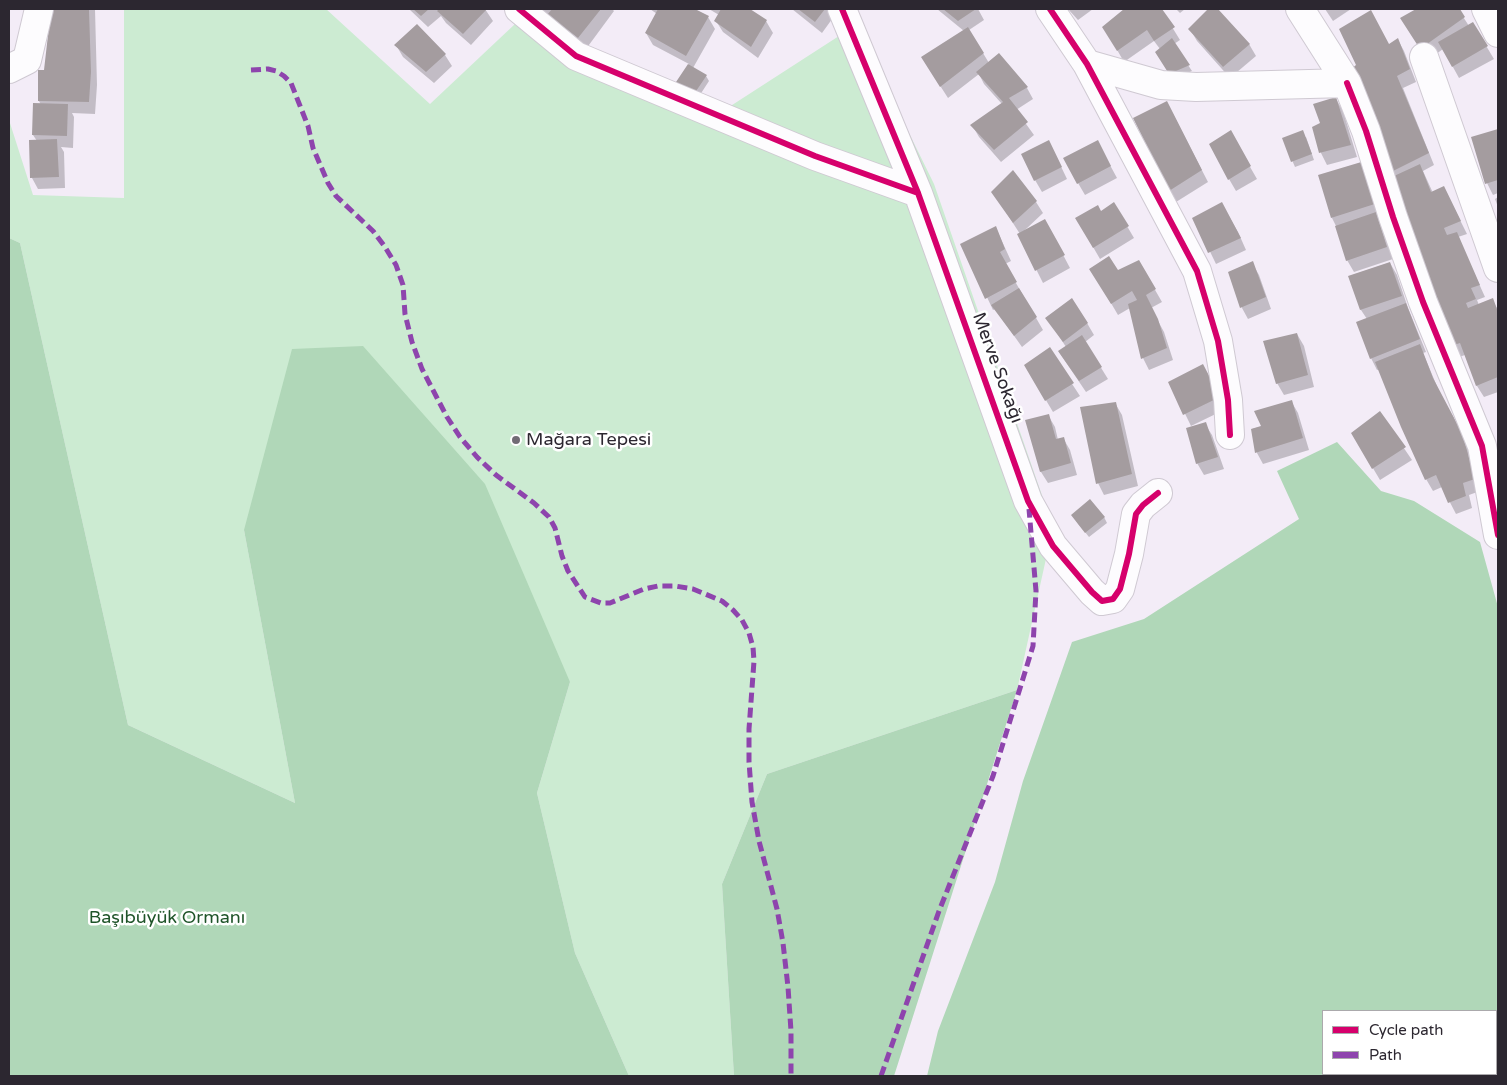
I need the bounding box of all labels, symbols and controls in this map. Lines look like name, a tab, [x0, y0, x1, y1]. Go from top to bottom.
street label: Merve Sokağı	[967, 310, 1027, 426]
place label: Mağara Tepesi	[526, 429, 651, 451]
marker: Mağara Tepesi	[510, 434, 522, 446]
park label: Başıbüyük Ormanı	[89, 907, 245, 929]
legend	[1322, 1010, 1497, 1075]
text: Cycle path	[1369, 1021, 1443, 1039]
text: Path	[1369, 1046, 1402, 1064]

